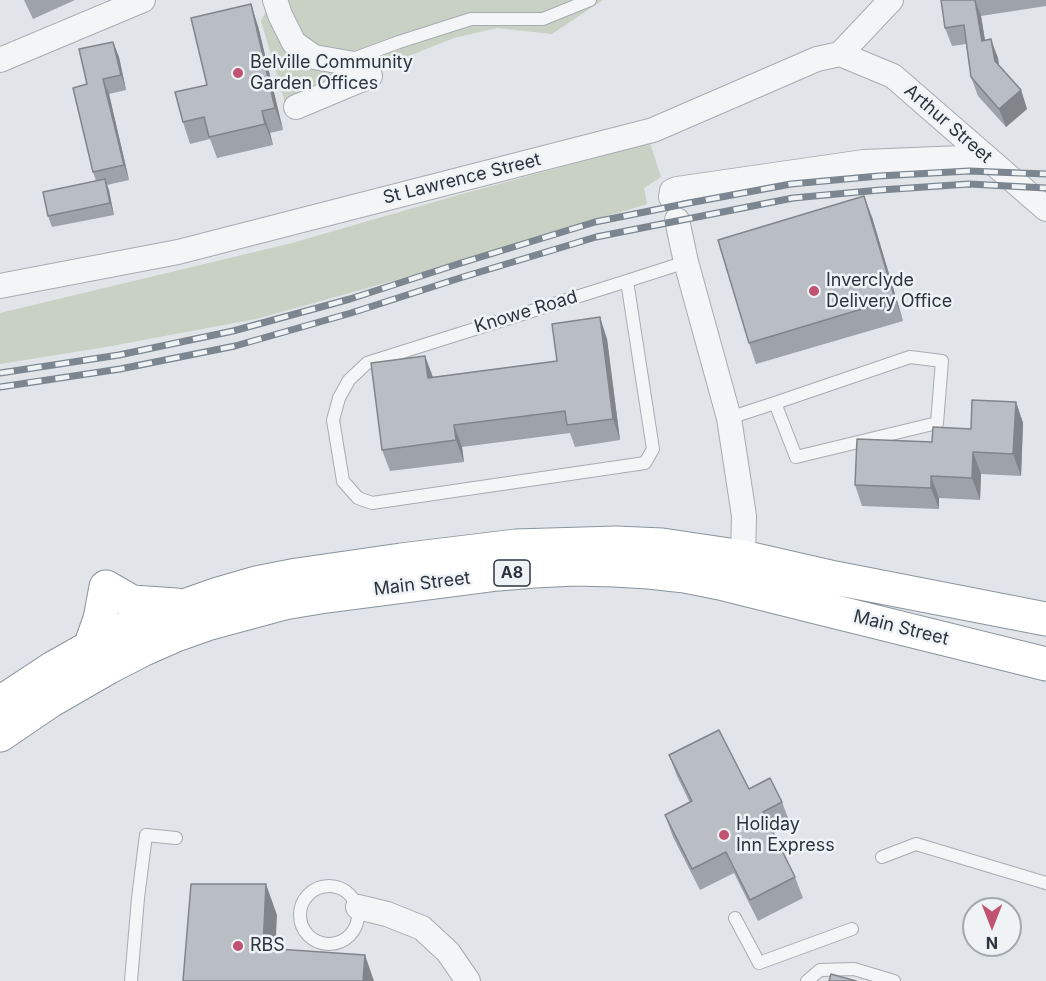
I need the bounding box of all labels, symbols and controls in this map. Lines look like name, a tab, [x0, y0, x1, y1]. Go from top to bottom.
place label: Belville Community Garden Offices	[250, 52, 413, 94]
marker: Belville Community Garden Offices	[231, 66, 245, 80]
street label: Arthur Street	[900, 80, 996, 168]
street label: St Lawrence Street	[381, 149, 543, 209]
place label: Inverclyde Delivery Office	[826, 270, 952, 312]
marker: Inverclyde Delivery Office	[807, 284, 821, 298]
street label: Knowe Road	[472, 286, 580, 338]
road number: A8	[494, 560, 530, 586]
street label: Main Street	[372, 567, 472, 601]
street label: Main Street	[851, 606, 951, 650]
place label: Holiday Inn Express	[736, 814, 835, 856]
marker: Holiday Inn Express	[717, 828, 731, 842]
north arrow	[962, 897, 1022, 957]
text: N	[986, 933, 998, 953]
place label: RBS	[250, 935, 285, 957]
marker: RBS	[231, 939, 245, 953]

